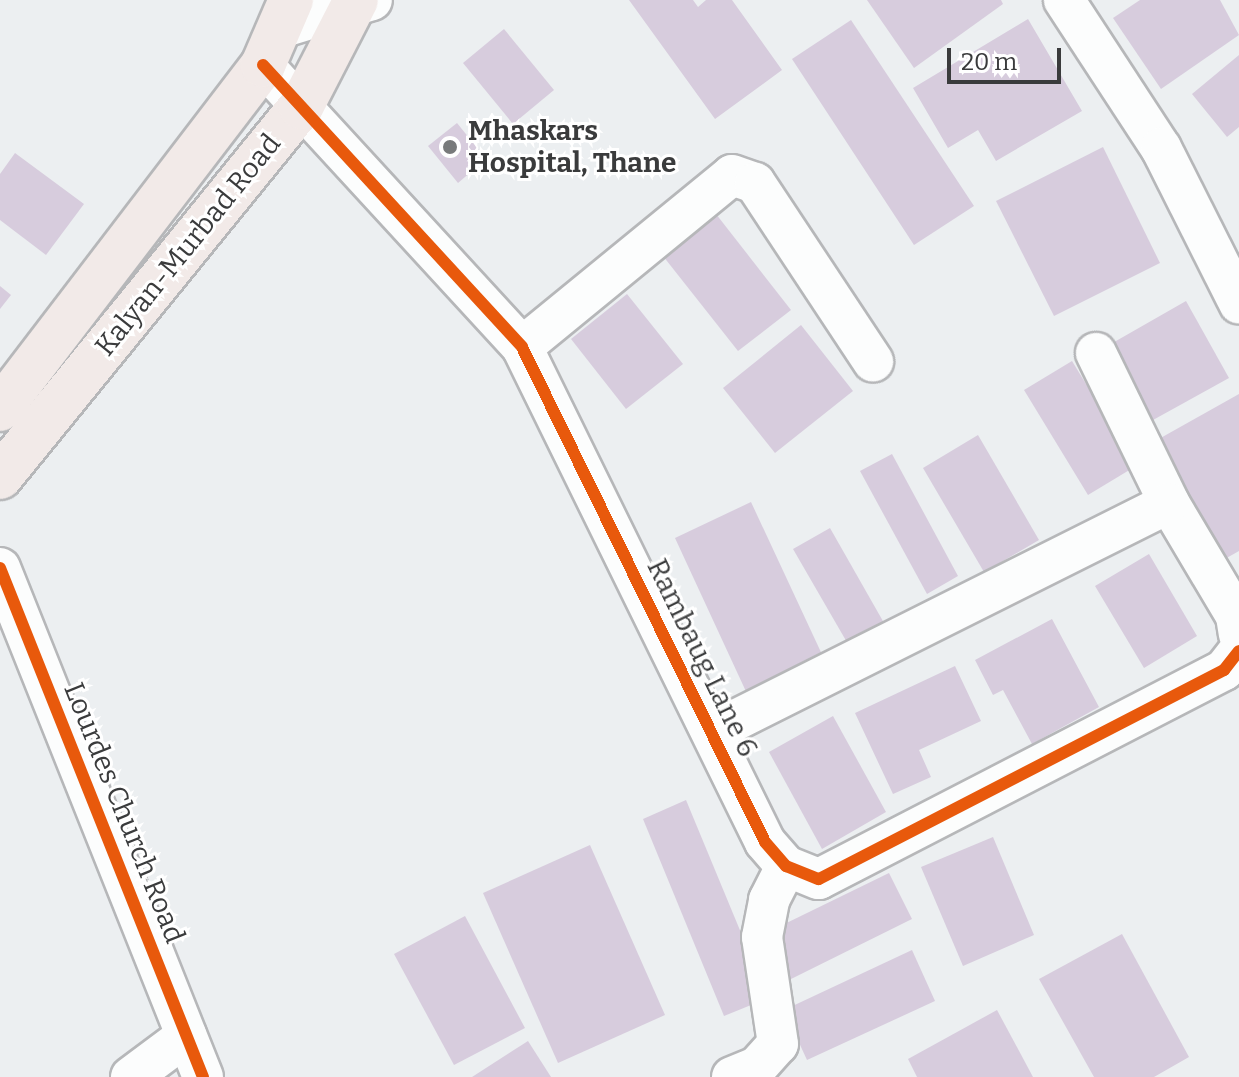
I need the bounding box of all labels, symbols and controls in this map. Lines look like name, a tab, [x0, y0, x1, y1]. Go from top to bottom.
scale bar	[951, 32, 1065, 82]
text: 20 m	[961, 48, 1017, 76]
place label: Mhaskars Hospital, Thane	[468, 114, 676, 180]
street label: Kalyan-Murbad Road	[88, 127, 288, 363]
marker: Mhaskars Hospital, Thane	[439, 136, 461, 158]
street label: Rambaug Lane 6	[640, 554, 764, 762]
street label: Lourdes Church Road	[56, 678, 192, 948]

